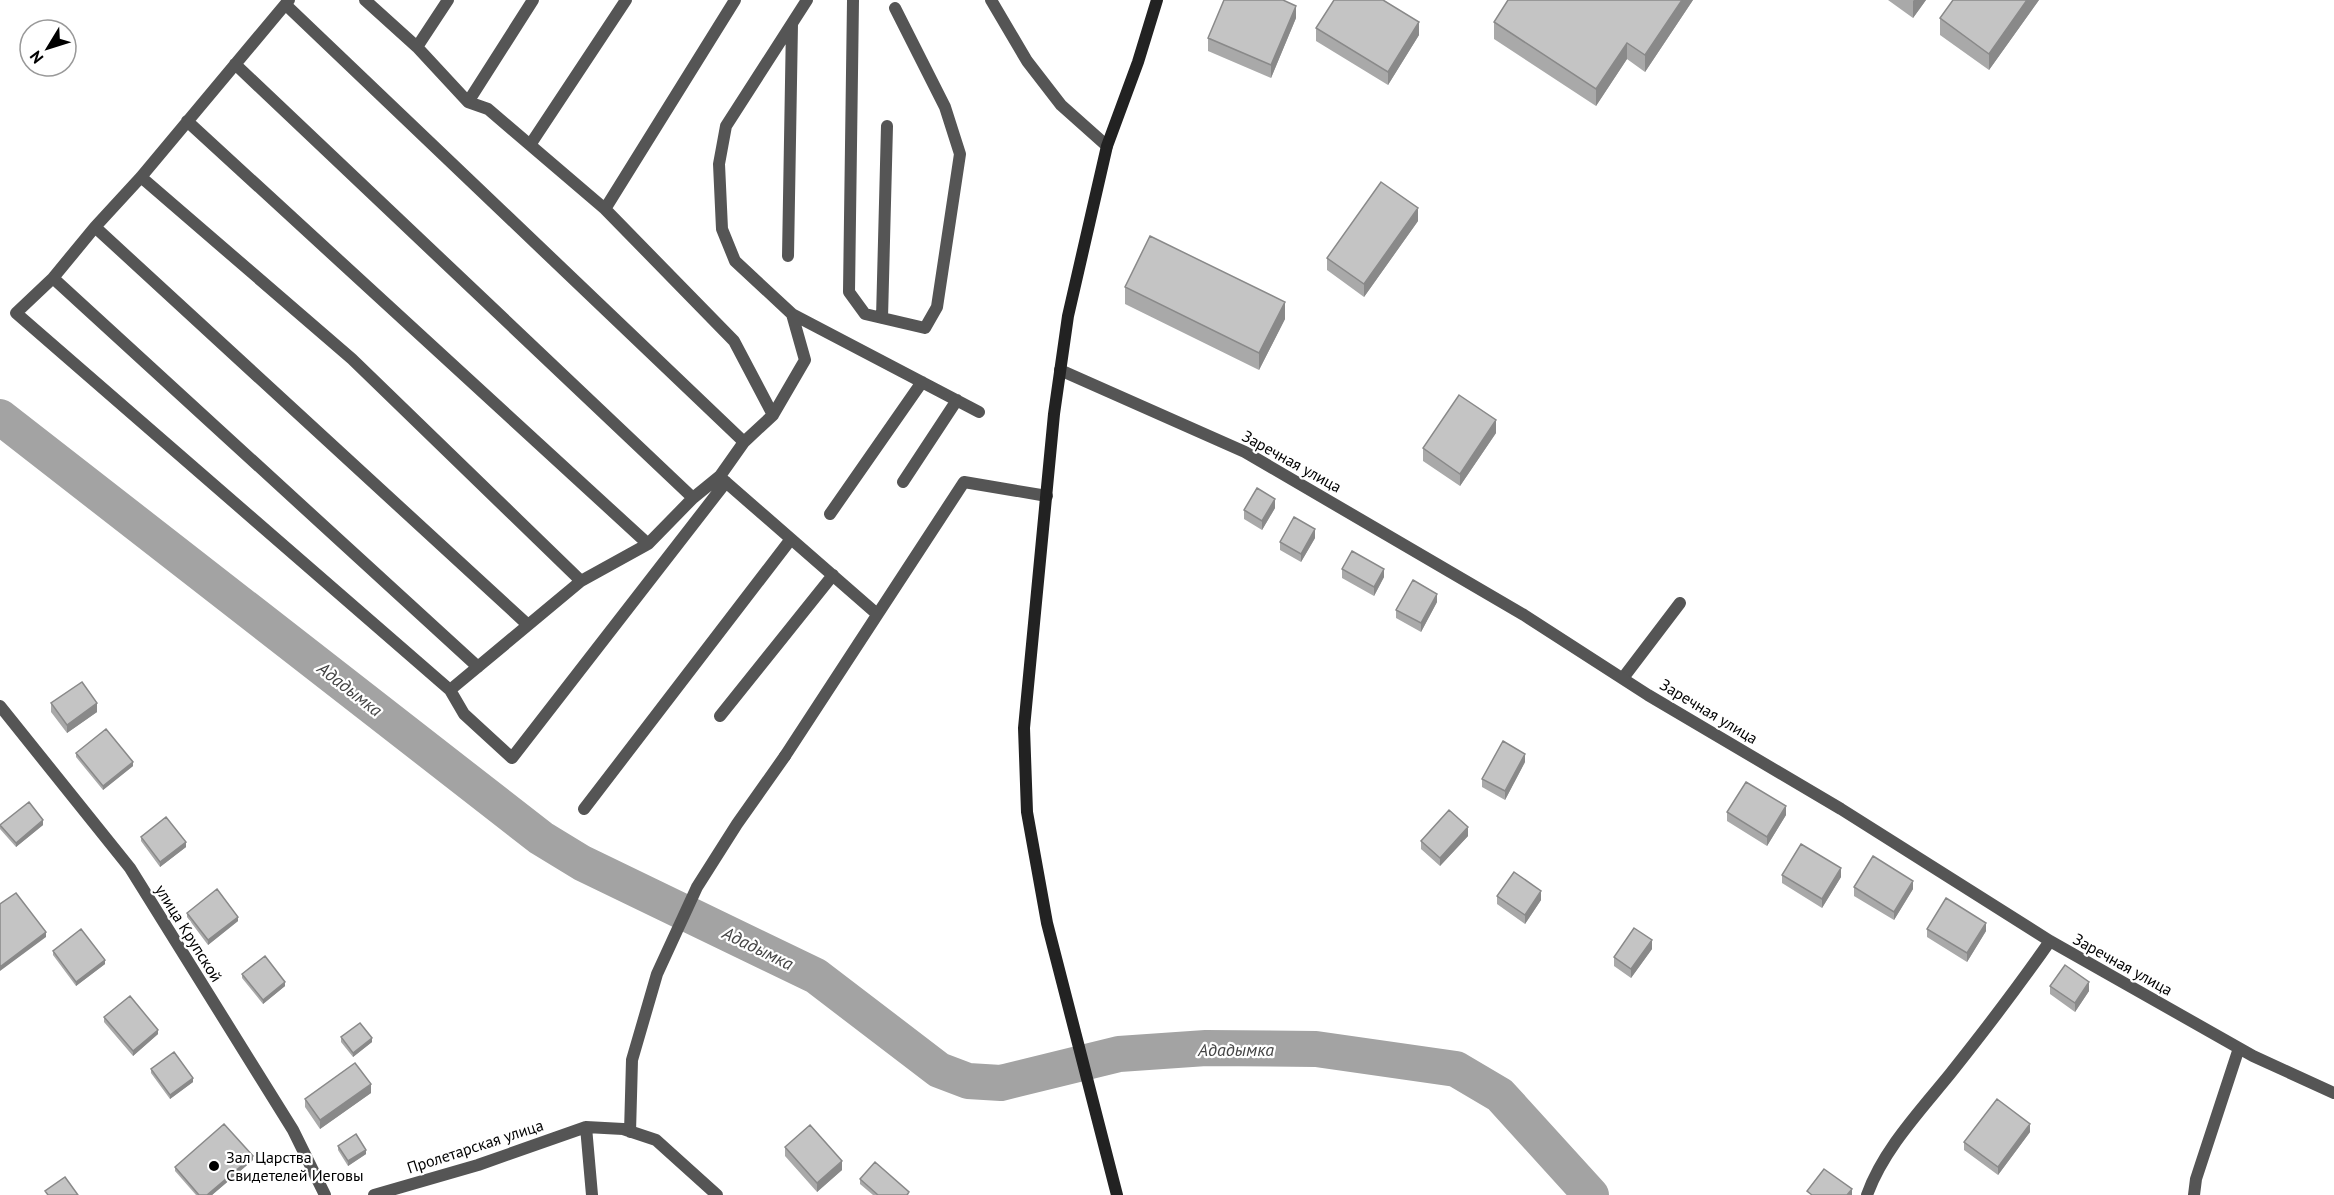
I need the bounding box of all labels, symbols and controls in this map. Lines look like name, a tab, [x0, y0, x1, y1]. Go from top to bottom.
north arrow	[18, 18, 78, 78]
text: N	[25, 47, 47, 68]
street label: Заречная улица	[1239, 425, 1345, 497]
water label: Ададымка	[312, 656, 387, 722]
street label: Заречная улица	[1657, 674, 1761, 748]
street label: улица Крупской	[151, 881, 227, 985]
water label: Ададымка	[718, 921, 797, 975]
street label: Заречная улица	[2070, 928, 2176, 1000]
water label: Ададымка	[1197, 1038, 1274, 1061]
street label: Пролетарская улица	[404, 1115, 546, 1177]
place label: Зал Царства Свидетелей Иеговы	[226, 1147, 364, 1185]
marker: Зал Царства Свидетелей Иеговы	[207, 1159, 221, 1173]

